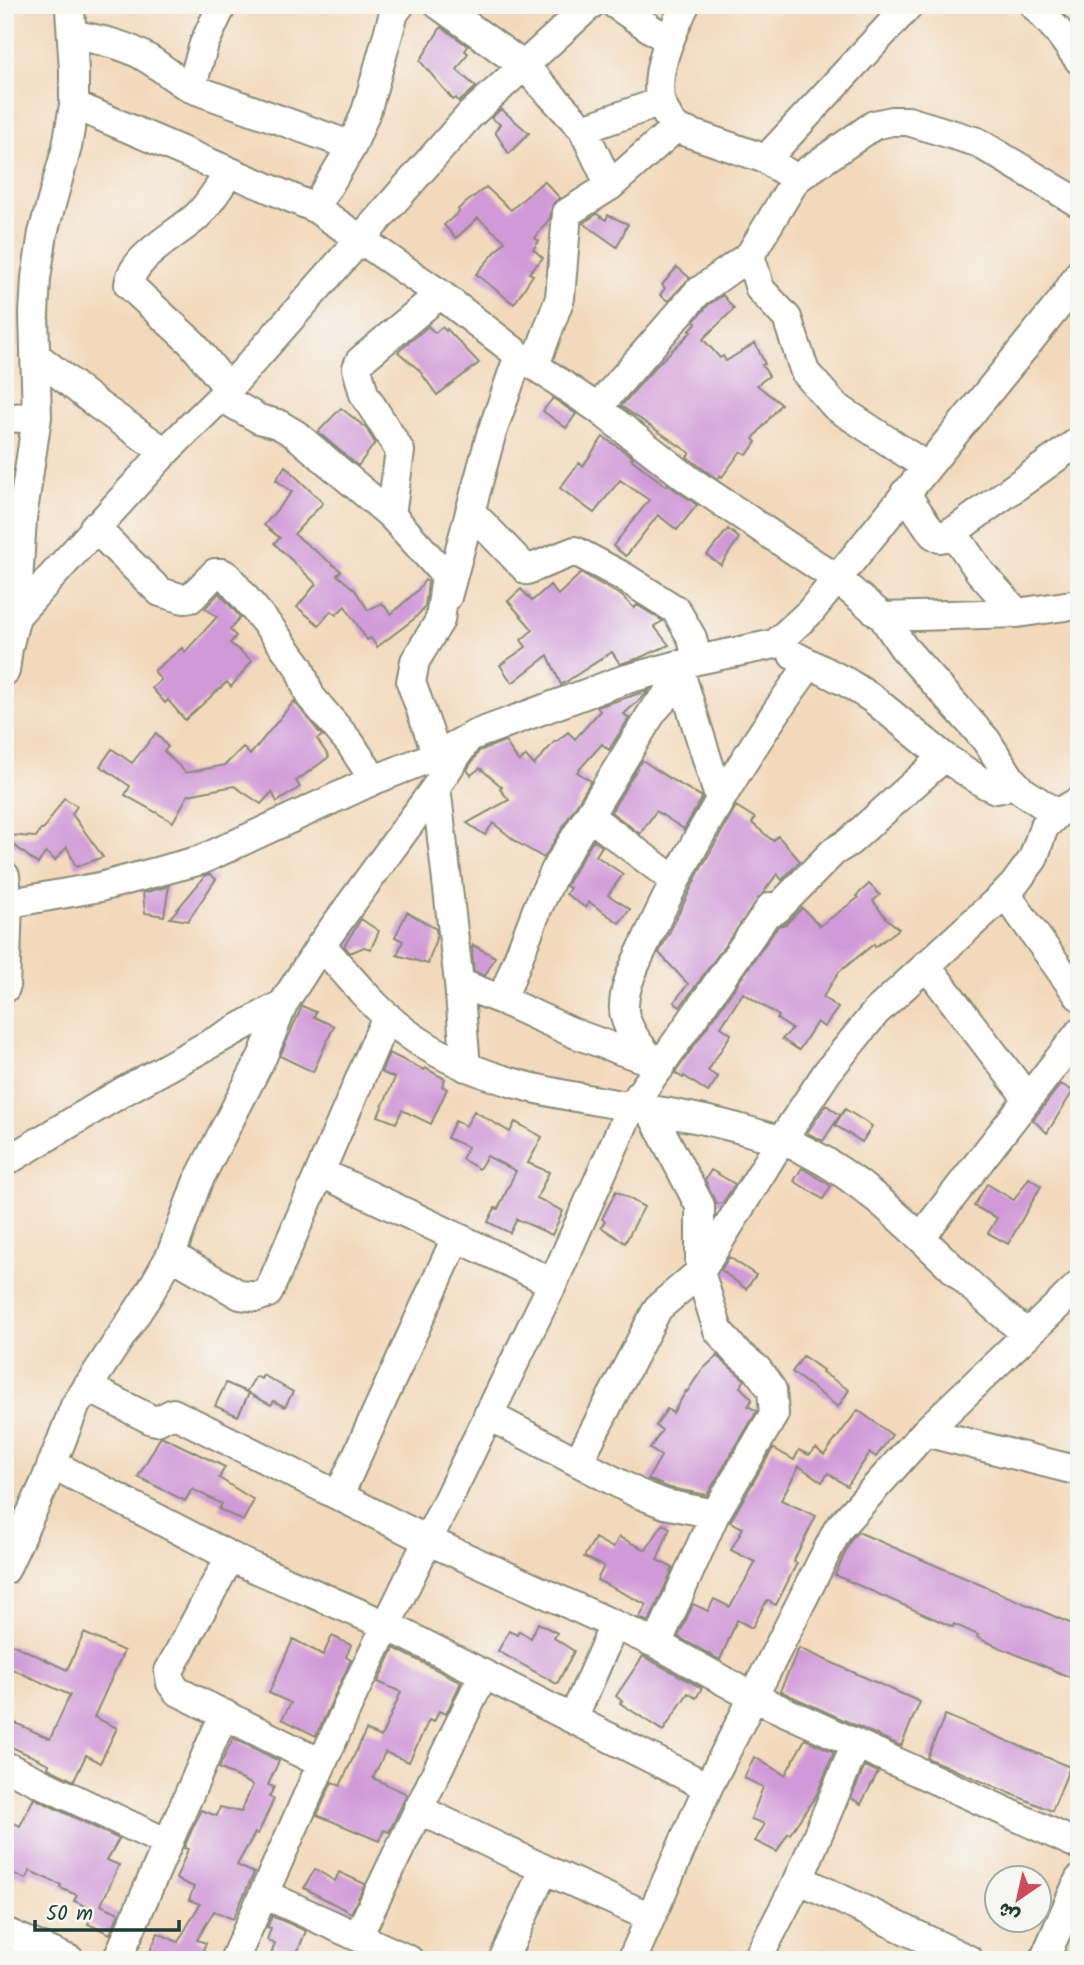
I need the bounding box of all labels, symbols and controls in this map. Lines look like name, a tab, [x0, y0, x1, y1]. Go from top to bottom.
north arrow	[982, 1864, 1052, 1934]
scale bar	[35, 1888, 178, 1932]
text: ش	[992, 1893, 1027, 1930]
text: 50 m	[46, 1898, 93, 1931]

